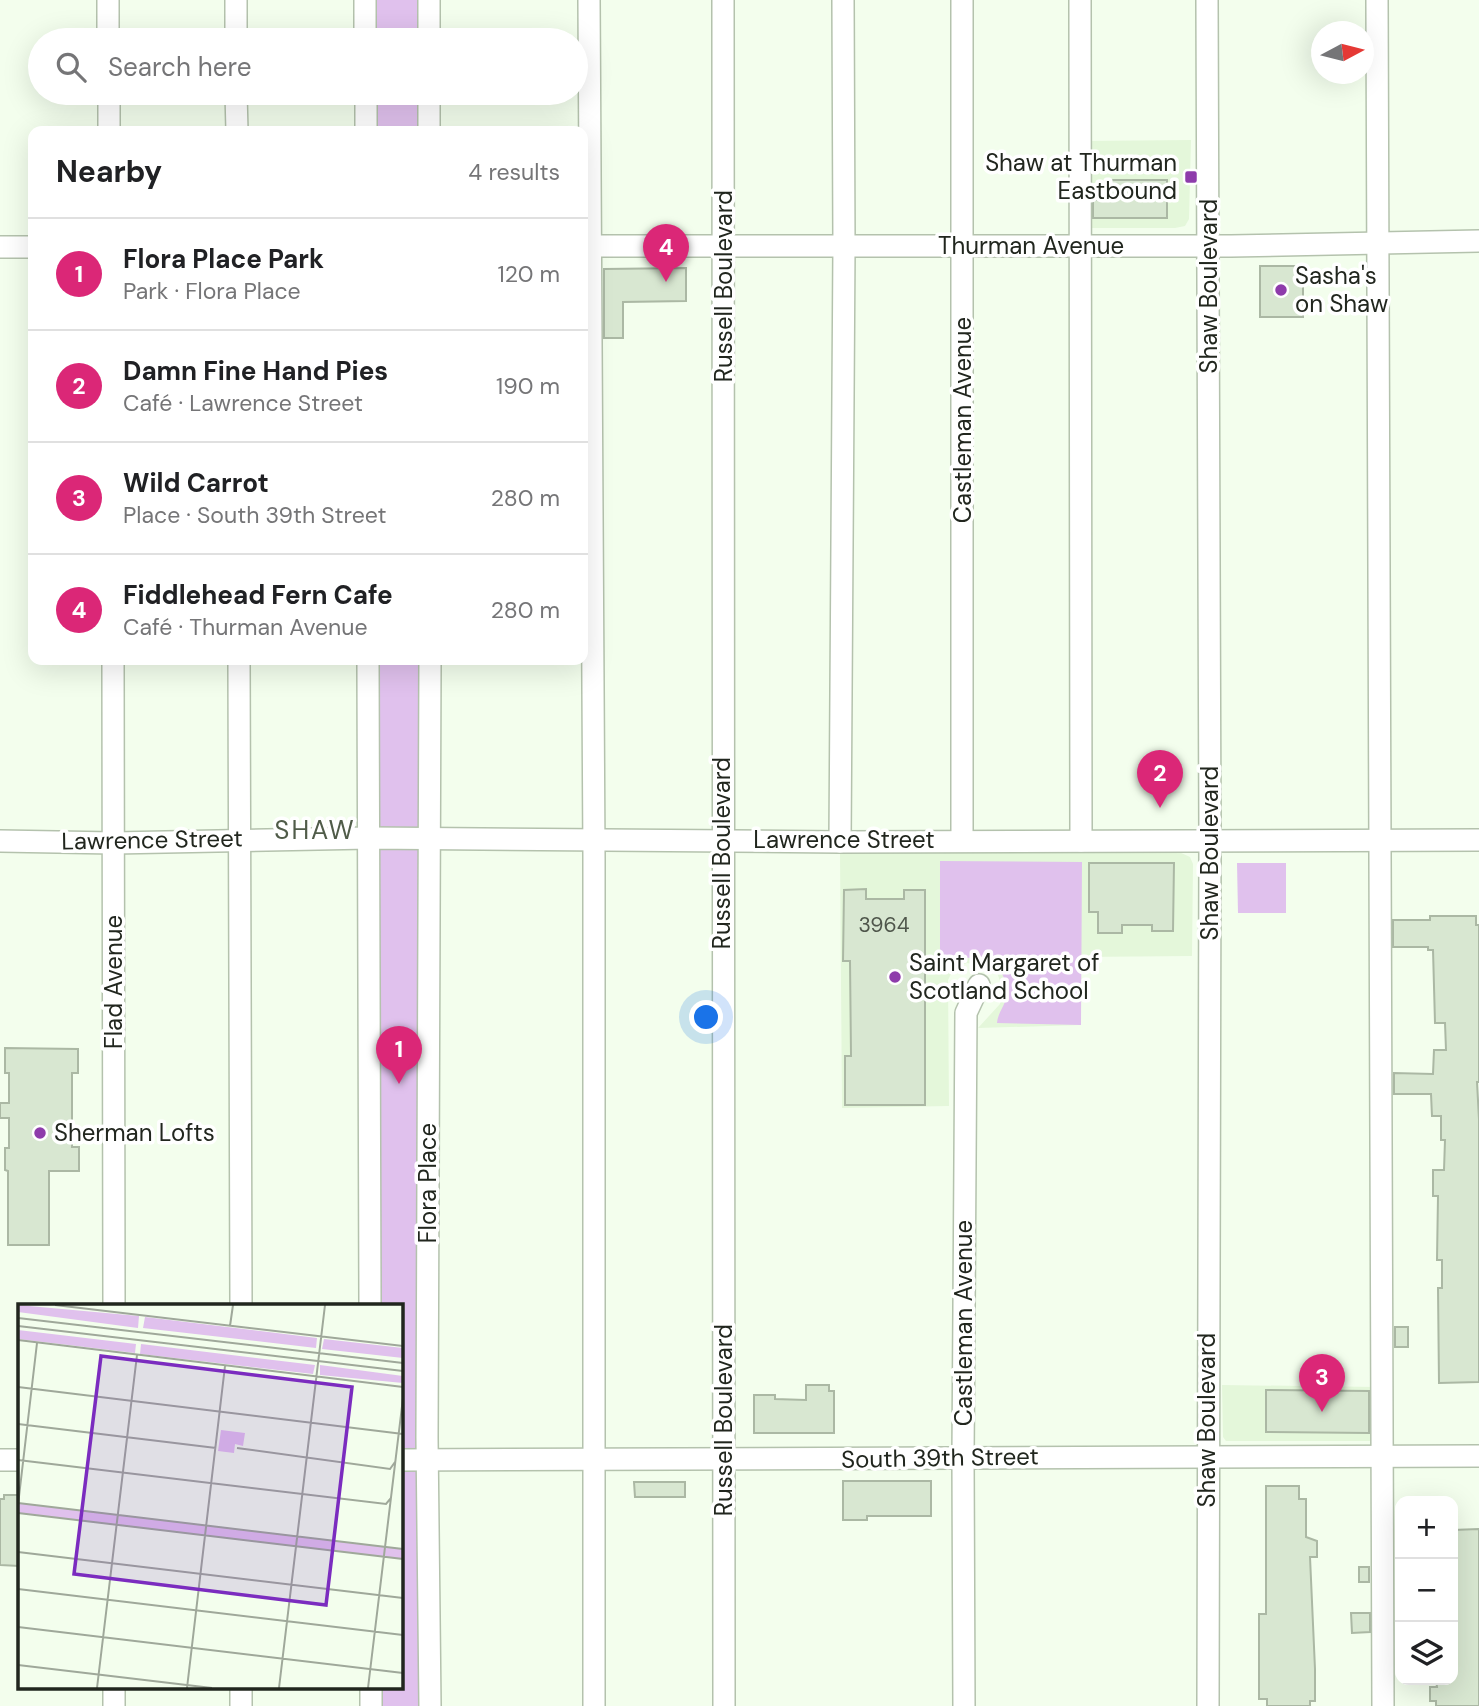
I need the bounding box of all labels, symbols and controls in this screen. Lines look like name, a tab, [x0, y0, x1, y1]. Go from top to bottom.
north arrow	[1311, 21, 1374, 84]
search box	[28, 28, 588, 105]
icon: search	[52, 48, 90, 86]
text: Search here	[108, 50, 251, 84]
place label: Shaw at Thurman Eastbound	[985, 147, 1177, 206]
text: Nearby	[56, 152, 162, 191]
text: 4 results	[468, 157, 560, 187]
marker: Shaw at Thurman Eastbound	[1183, 169, 1199, 185]
street label: Russell Boulevard	[708, 190, 739, 382]
street label: Shaw Boulevard	[1193, 199, 1224, 373]
pin: 4	[643, 224, 689, 282]
street label: Thurman Avenue	[938, 230, 1124, 261]
text: Flora Place Park	[123, 242, 324, 276]
text: 1	[75, 259, 83, 289]
text: 120 m	[497, 259, 560, 289]
place label: Sasha's on Shaw	[1295, 260, 1388, 319]
text: Park · Flora Place	[123, 276, 301, 306]
marker: Sasha's on Shaw	[1273, 282, 1289, 298]
street label: Castleman Avenue	[947, 317, 978, 523]
text: Damn Fine Hand Pies	[123, 354, 388, 388]
text: 2	[72, 371, 86, 401]
text: 190 m	[496, 371, 560, 401]
text: Café · Lawrence Street	[123, 388, 363, 418]
text: Wild Carrot	[123, 466, 269, 500]
text: 3	[72, 483, 86, 513]
text: 280 m	[491, 483, 560, 513]
text: Place · South 39th Street	[123, 500, 386, 530]
text: Fiddlehead Fern Cafe	[123, 578, 393, 612]
text: 4	[72, 595, 86, 625]
text: 280 m	[491, 595, 560, 625]
text: Café · Thurman Avenue	[123, 612, 368, 642]
pin: 2	[1137, 750, 1183, 808]
street label: Russell Boulevard	[706, 757, 737, 949]
street label: Shaw Boulevard	[1194, 766, 1225, 940]
district label: SHAW	[274, 813, 356, 847]
street label: Lawrence Street	[61, 822, 243, 857]
street label: Lawrence Street	[753, 824, 935, 855]
house number: 3964	[859, 911, 910, 939]
street label: Flad Avenue	[98, 915, 129, 1049]
place label: Saint Margaret of Scotland School	[909, 947, 1099, 1006]
marker: Saint Margaret of Scotland School	[887, 969, 903, 985]
your location	[689, 1000, 723, 1034]
pin: 1	[376, 1026, 422, 1084]
place label: Sherman Lofts	[54, 1117, 215, 1148]
street label: Flora Place	[412, 1123, 443, 1243]
marker: Sherman Lofts	[32, 1125, 48, 1141]
street label: Castleman Avenue	[948, 1220, 979, 1426]
inset map	[18, 1304, 402, 1688]
street label: Russell Boulevard	[708, 1324, 739, 1516]
street label: Shaw Boulevard	[1191, 1333, 1222, 1507]
pin: 3	[1299, 1354, 1345, 1412]
street label: South 39th Street	[841, 1440, 1039, 1475]
map controls	[1395, 1496, 1458, 1685]
button: +	[1395, 1496, 1458, 1559]
button: −	[1395, 1559, 1458, 1622]
button: layers	[1395, 1622, 1458, 1685]

